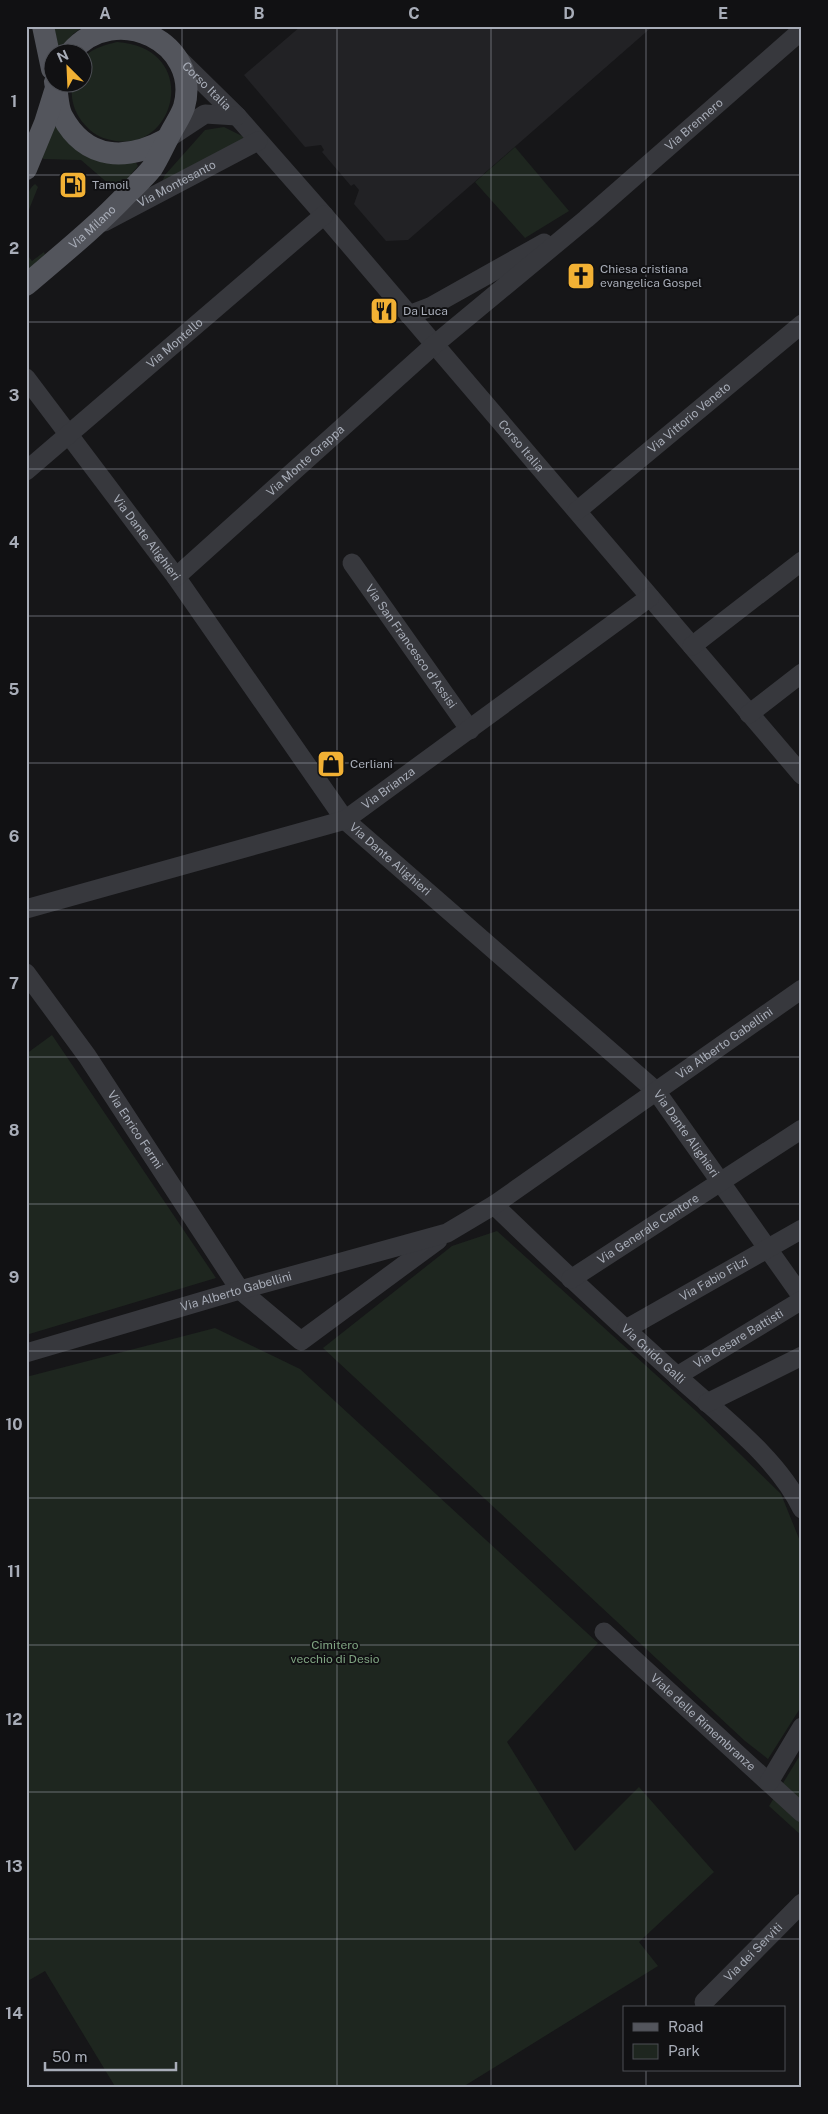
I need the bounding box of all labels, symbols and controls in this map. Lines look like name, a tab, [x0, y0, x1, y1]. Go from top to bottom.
text: A	[99, 4, 111, 23]
text: B	[254, 4, 265, 23]
text: C	[408, 4, 420, 23]
text: D	[563, 4, 575, 23]
text: E	[718, 4, 728, 23]
north arrow	[42, 42, 92, 92]
text: N	[54, 47, 71, 66]
street label: Corso Italia	[179, 59, 234, 113]
text: 1	[11, 92, 17, 111]
street label: Via Brennero	[662, 95, 726, 153]
street label: Via Montesanto	[135, 157, 218, 210]
fuel station icon: Tamoil	[58, 170, 88, 200]
place label: Tamoil	[92, 178, 129, 192]
street label: Via Milano	[66, 202, 119, 252]
text: 2	[9, 239, 19, 258]
church icon: Chiesa cristiana evangelica Gospel	[566, 261, 596, 291]
place label: Chiesa cristiana evangelica Gospel	[600, 262, 702, 290]
restaurant icon: Da Luca	[369, 296, 399, 326]
place label: Da Luca	[403, 304, 448, 318]
street label: Via Montello	[144, 315, 206, 371]
street label: Via Vittorio Veneto	[645, 379, 734, 456]
text: 3	[9, 386, 19, 405]
street label: Corso Italia	[495, 417, 547, 474]
street label: Via Monte Grappa	[264, 422, 347, 499]
street label: Via Dante Alighieri	[110, 492, 183, 583]
text: 4	[9, 533, 20, 552]
street label: Via San Francesco d'Assisi	[362, 582, 459, 711]
text: 5	[9, 680, 20, 699]
shop icon: Cerliani	[316, 749, 346, 779]
place label: Cerliani	[350, 757, 393, 771]
street label: Via Brianza	[359, 764, 418, 812]
street label: Via Dante Alighieri	[347, 820, 434, 899]
text: 6	[9, 827, 19, 846]
text: 7	[9, 974, 19, 993]
street label: Via Alberto Gabellini	[673, 1005, 776, 1082]
street label: Via Dante Alighieri	[651, 1087, 722, 1180]
street label: Via Enrico Fermi	[105, 1088, 166, 1171]
text: 8	[9, 1121, 20, 1140]
street label: Via Generale Cantore	[595, 1191, 702, 1267]
street label: Via Fabio Filzi	[677, 1254, 751, 1304]
text: 9	[9, 1268, 19, 1287]
street label: Via Alberto Gabellini	[179, 1269, 293, 1314]
street label: Via Cesare Battisti	[691, 1306, 786, 1371]
street label: Via Guido Galli	[618, 1321, 688, 1387]
text: 10	[5, 1415, 23, 1434]
text: 11	[7, 1562, 21, 1581]
park label: Cimitero vecchio di Desio	[290, 1638, 380, 1666]
street label: Viale delle Rimembranze	[647, 1671, 758, 1774]
text: 12	[5, 1710, 23, 1729]
text: 13	[5, 1857, 23, 1876]
street label: Via dei Serviti	[721, 1920, 785, 1984]
text: 14	[5, 2004, 23, 2023]
legend	[623, 2006, 786, 2072]
text: Road	[668, 2018, 704, 2035]
scale bar	[45, 2039, 176, 2071]
text: Park	[668, 2042, 700, 2059]
text: 50 m	[52, 2048, 87, 2065]

